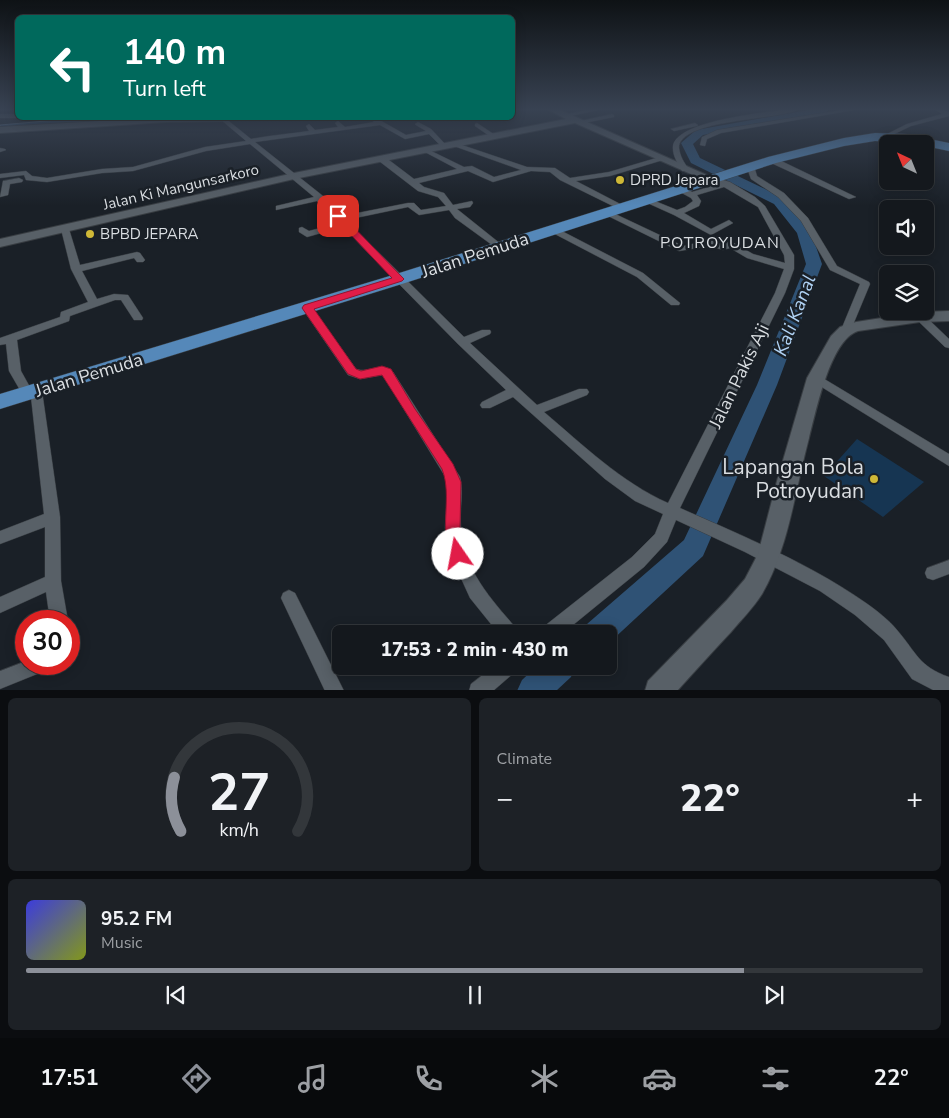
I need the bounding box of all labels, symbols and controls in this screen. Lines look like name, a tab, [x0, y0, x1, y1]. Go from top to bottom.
text: 140 m	[123, 29, 226, 76]
icon: left	[40, 35, 105, 100]
text: Turn left	[123, 74, 206, 104]
north arrow	[879, 135, 934, 190]
map controls	[879, 135, 934, 320]
street label: Jalan Ki Mangunsarkoro	[100, 159, 261, 215]
place label: DPRD Jepara	[630, 170, 718, 190]
marker: DPRD Jepara	[614, 174, 626, 186]
pin	[317, 195, 359, 237]
button: sound	[879, 200, 934, 255]
icon: arrive	[324, 202, 352, 230]
place label: BPBD JEPARA	[100, 224, 199, 244]
street label: Jalan Pemuda	[417, 226, 532, 284]
marker: BPBD JEPARA	[84, 228, 96, 240]
district label: POTROYUDAN	[660, 232, 780, 254]
button: layers	[879, 265, 934, 320]
water label: Kali Kanal	[768, 271, 822, 360]
street label: Jalan Pakis Aji	[703, 320, 775, 433]
street label: Jalan Pemuda	[31, 347, 146, 403]
place label: Lapangan Bola Potroyudan	[722, 453, 864, 505]
marker: Lapangan Bola Potroyudan	[868, 473, 880, 485]
position arrow	[431, 527, 483, 579]
speed limit sign: 30	[15, 610, 80, 675]
text: 17:53 · 2 min · 430 m	[381, 637, 568, 663]
text: Climate	[497, 748, 552, 770]
text: 27	[208, 757, 270, 828]
text: 22°	[680, 773, 740, 824]
text: −	[497, 780, 513, 818]
text: +	[906, 780, 923, 818]
text: km/h	[220, 818, 259, 842]
text: 95.2 FM	[101, 906, 172, 932]
text: Music	[101, 932, 142, 954]
icon: previous	[162, 981, 190, 1009]
icon: pause	[461, 981, 489, 1009]
icon: next	[760, 981, 788, 1009]
icon: directions	[179, 1061, 214, 1096]
icon: music	[295, 1061, 330, 1096]
icon: phone	[411, 1061, 446, 1096]
icon: climate	[527, 1061, 562, 1096]
icon: car	[642, 1061, 677, 1096]
icon: filters	[758, 1061, 793, 1096]
text: 17:51	[40, 1063, 99, 1093]
text: 22°	[874, 1063, 909, 1093]

